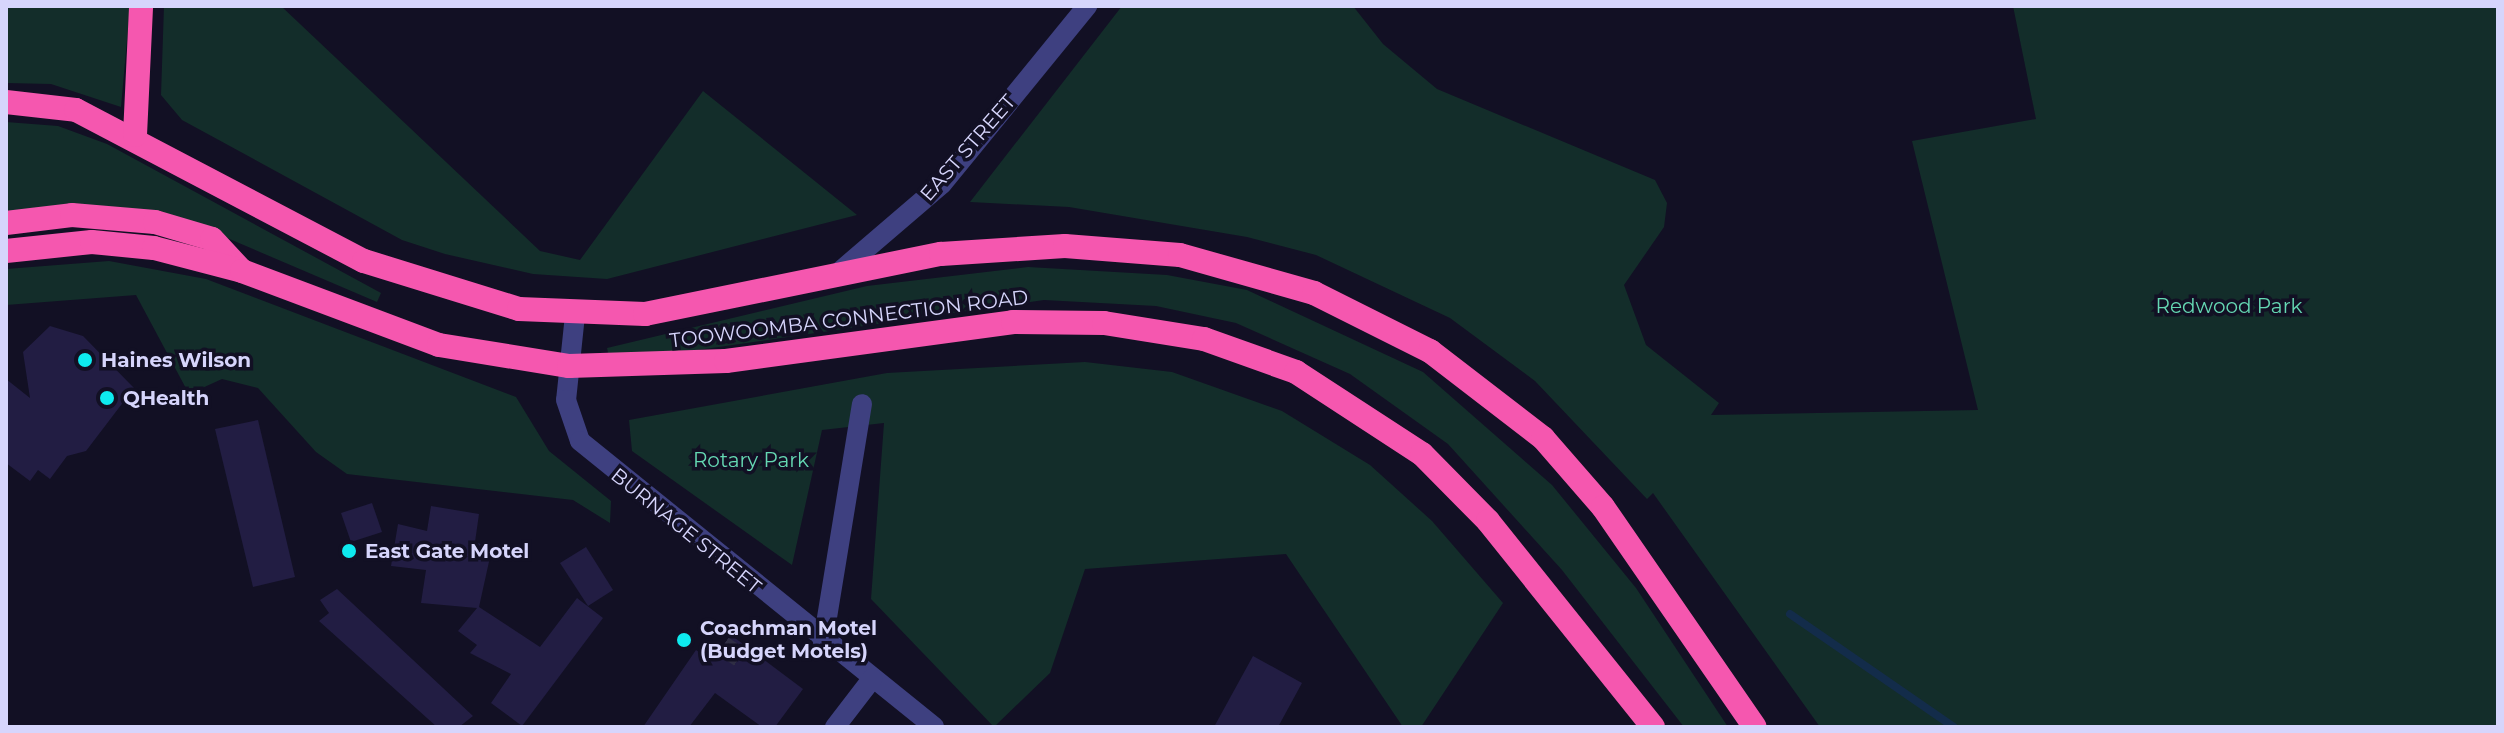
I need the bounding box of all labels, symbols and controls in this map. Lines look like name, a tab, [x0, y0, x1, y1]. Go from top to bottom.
street label: EAST STREET	[915, 90, 1021, 206]
street label: TOOWOOMBA CONNECTION ROAD	[668, 285, 1030, 353]
park label: Redwood Park	[2156, 294, 2302, 318]
place label: Haines Wilson	[101, 348, 251, 372]
marker: Haines Wilson	[76, 351, 94, 369]
place label: QHealth	[123, 386, 209, 410]
marker: QHealth	[98, 389, 116, 407]
park label: Rotary Park	[693, 448, 809, 472]
street label: BURNAGE STREET	[606, 463, 766, 599]
place label: East Gate Motel	[365, 539, 529, 563]
marker: East Gate Motel	[340, 542, 358, 560]
place label: Coachman Motel (Budget Motels)	[700, 616, 877, 663]
marker: Coachman Motel (Budget Motels)	[675, 631, 693, 649]

